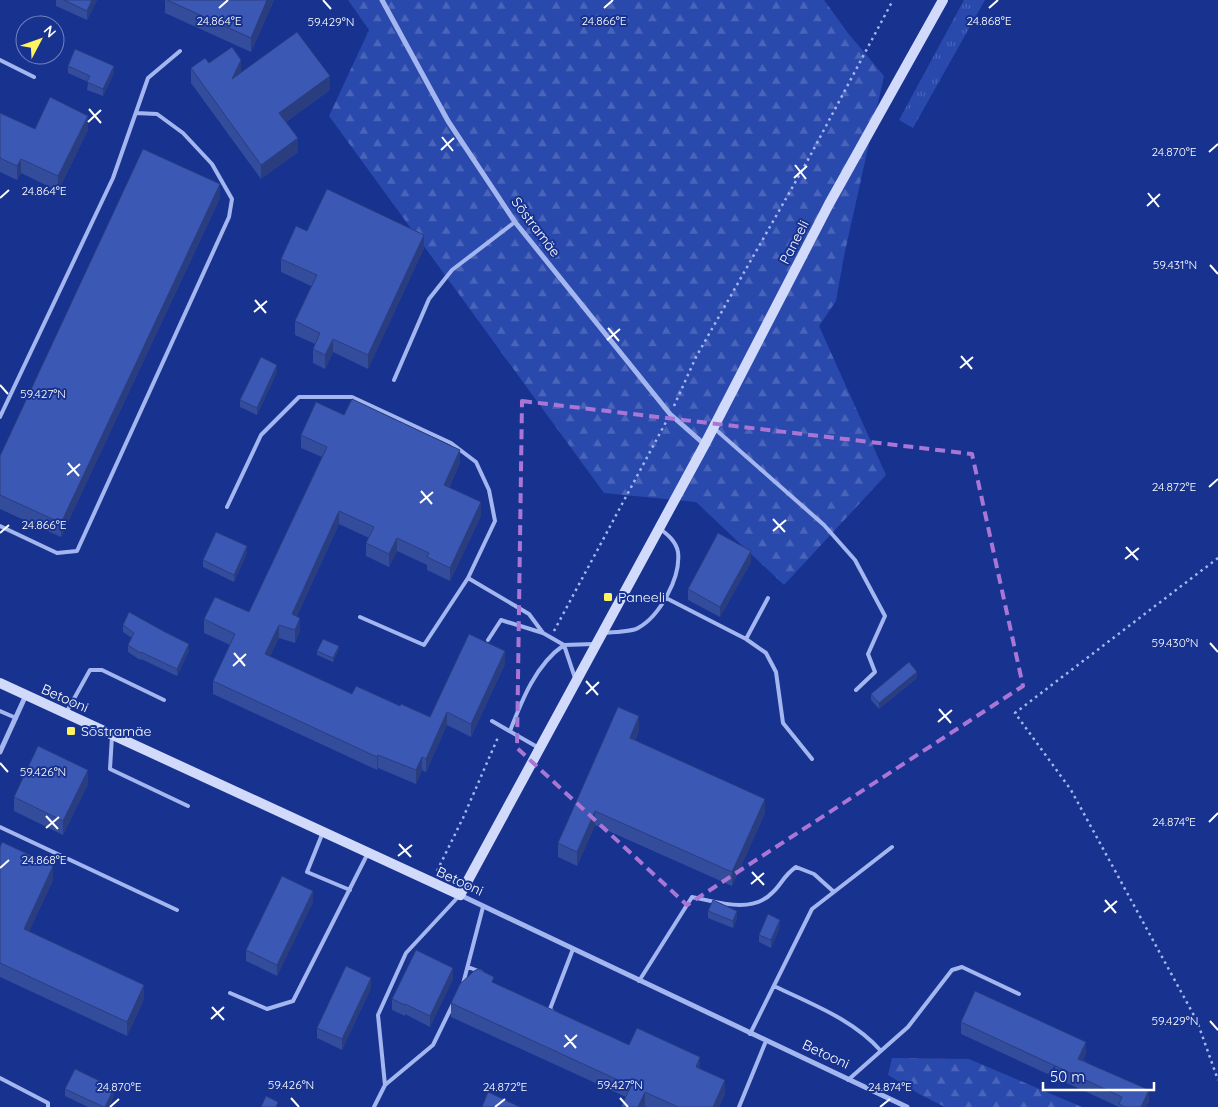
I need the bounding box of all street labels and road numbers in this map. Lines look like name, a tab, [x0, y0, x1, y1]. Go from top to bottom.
street label: Sõstramäe	[508, 193, 564, 261]
street label: Paneeli	[775, 217, 813, 267]
street label: Betooni	[39, 680, 91, 716]
street label: Betooni	[434, 862, 486, 900]
street label: Betooni	[800, 1035, 852, 1073]

